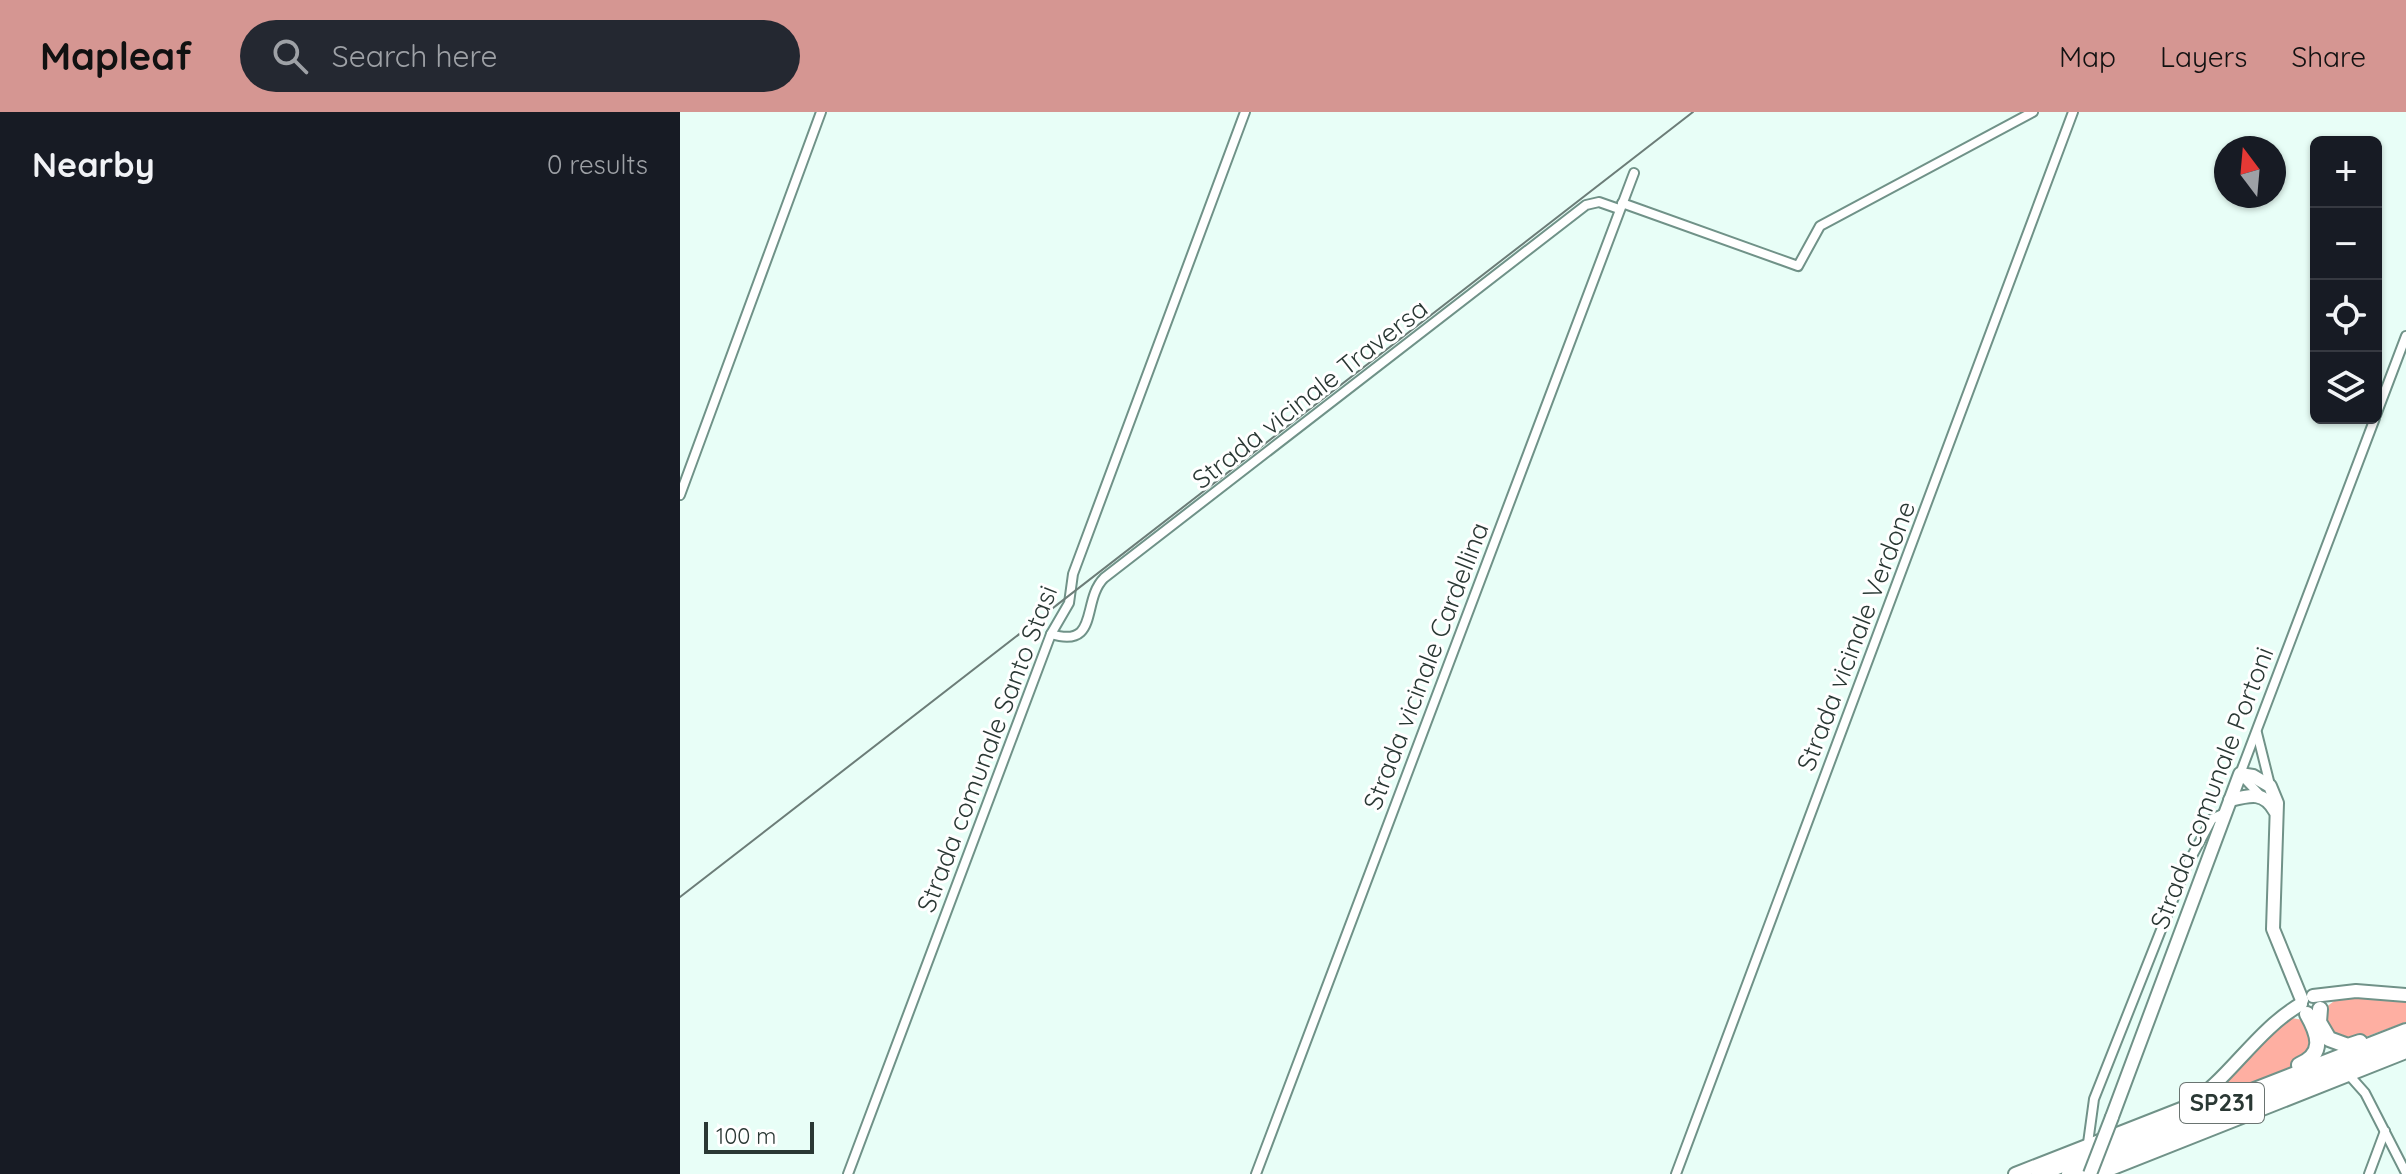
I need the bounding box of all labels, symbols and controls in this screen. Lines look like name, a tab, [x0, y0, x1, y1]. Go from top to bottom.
search box	[240, 20, 800, 92]
text: Mapleaf	[40, 32, 192, 80]
icon: search	[268, 34, 312, 78]
text: Search here	[332, 37, 497, 75]
text: Map	[2059, 39, 2116, 74]
text: Layers	[2160, 39, 2247, 74]
text: Share	[2291, 39, 2366, 74]
north arrow	[2214, 136, 2286, 208]
map controls	[2310, 136, 2382, 424]
button: +	[2310, 136, 2382, 208]
text: Nearby	[32, 143, 155, 186]
text: 0 results	[547, 148, 648, 181]
button: −	[2310, 208, 2382, 280]
button: locate	[2310, 280, 2382, 352]
street label: Strada vicinale Traversa	[1185, 291, 1434, 496]
button: layers	[2310, 352, 2382, 424]
street label: Strada vicinale Verdone	[1789, 496, 1922, 775]
street label: Strada vicinale Cardellina	[1355, 518, 1496, 814]
street label: Strada comunale Santo Stasi	[909, 581, 1064, 917]
street label: Strada comunale Portoni	[2142, 642, 2281, 933]
road number: SP231	[2180, 1083, 2264, 1123]
scale bar	[704, 1118, 814, 1154]
text: 100 m	[716, 1122, 776, 1150]

